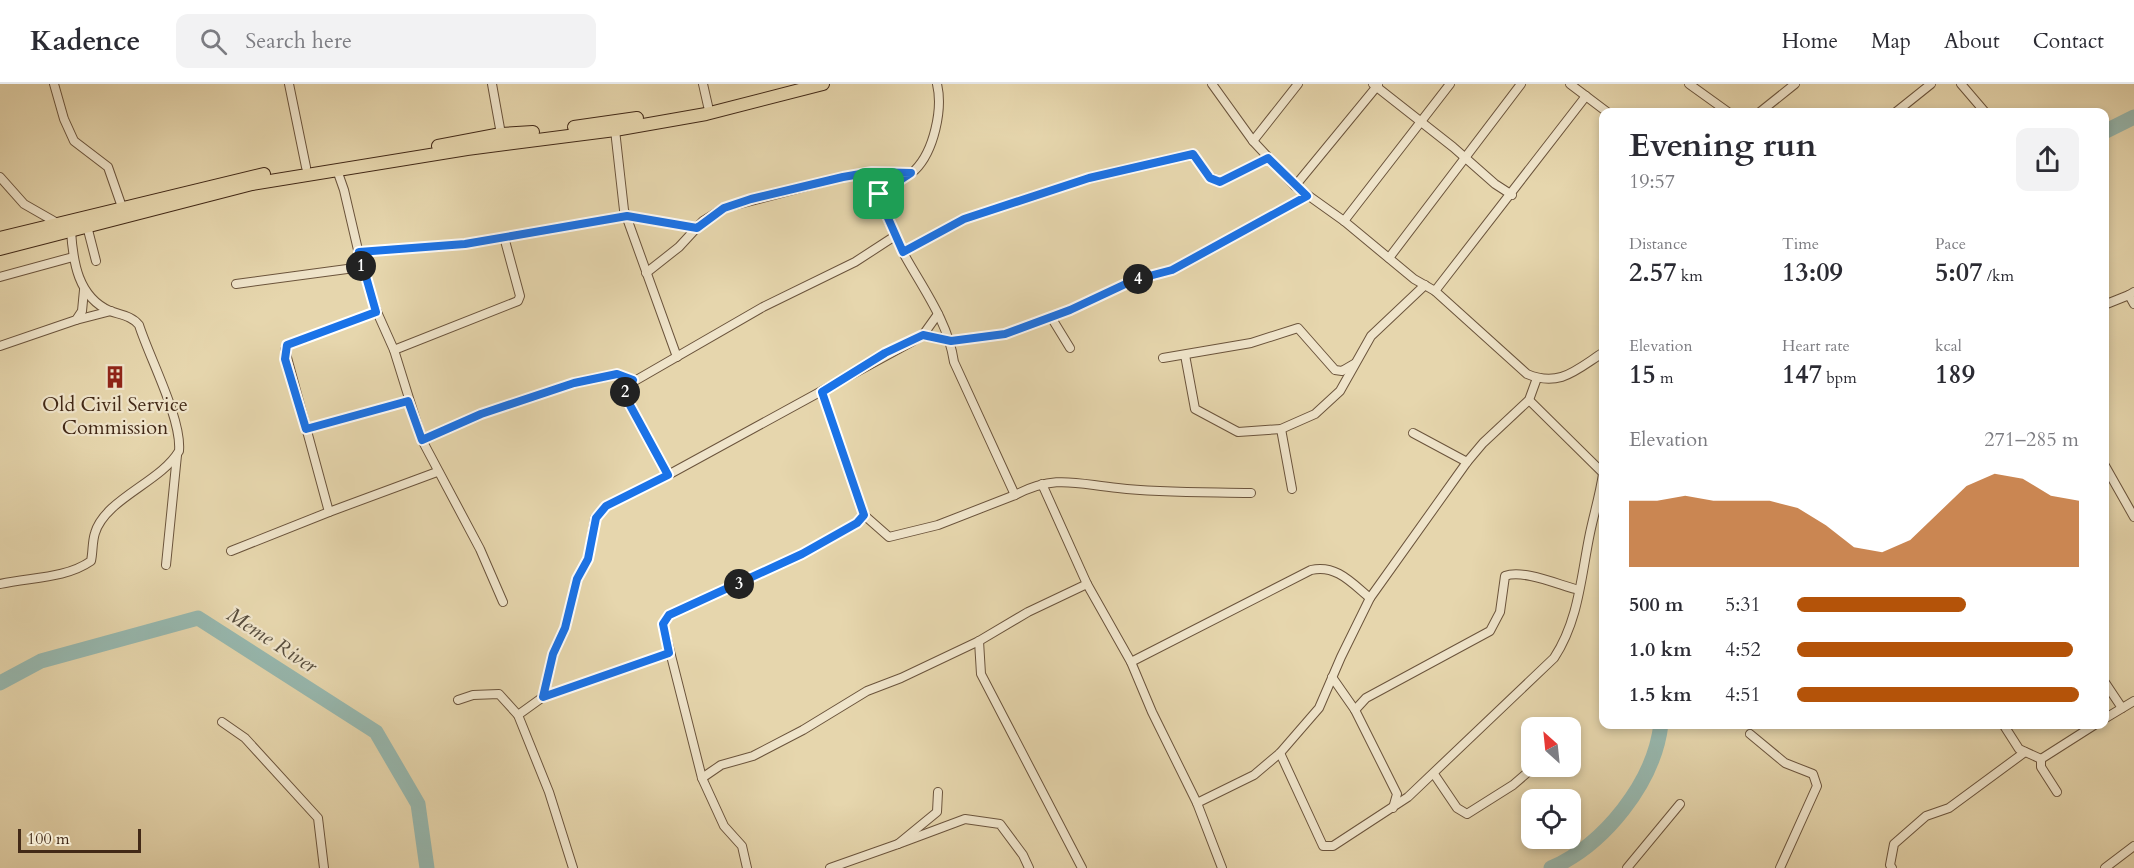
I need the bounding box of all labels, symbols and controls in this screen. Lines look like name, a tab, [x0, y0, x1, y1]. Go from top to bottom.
search box	[176, 14, 596, 68]
text: Kadence	[30, 22, 140, 60]
icon: search	[197, 25, 230, 58]
text: Search here	[245, 26, 352, 56]
text: Home	[1782, 27, 1838, 56]
text: Map	[1871, 27, 1911, 56]
text: About	[1944, 27, 2000, 56]
text: Contact	[2033, 27, 2104, 56]
text: Evening run	[1629, 123, 1817, 168]
button: share	[2016, 128, 2079, 191]
pin	[853, 168, 904, 219]
text: 19:57	[1629, 168, 1675, 195]
icon: arrive	[862, 177, 895, 210]
text: Distance	[1629, 233, 1687, 255]
text: Time	[1782, 233, 1819, 255]
text: Pace	[1935, 233, 1966, 255]
pin: 1	[346, 251, 376, 281]
text: 1	[357, 255, 365, 277]
text: 2.57	[1629, 255, 1677, 290]
text: 13:09	[1782, 255, 1843, 290]
text: 5:07	[1935, 255, 1983, 290]
pin: 4	[1123, 264, 1153, 294]
text: km	[1677, 265, 1703, 287]
text: /km	[1983, 265, 2014, 287]
text: 4	[1134, 268, 1142, 290]
text: Elevation	[1629, 335, 1693, 357]
text: Heart rate	[1782, 335, 1850, 357]
text: kcal	[1935, 335, 1962, 357]
text: 15	[1629, 357, 1656, 392]
text: 147	[1782, 357, 1822, 392]
text: 189	[1935, 357, 1975, 392]
building icon: Old Civil Service Commission	[102, 364, 128, 390]
text: m	[1656, 367, 1673, 389]
text: bpm	[1822, 367, 1857, 389]
pin: 2	[610, 377, 640, 407]
text: 2	[621, 381, 629, 403]
place label: Old Civil Service Commission	[42, 391, 188, 441]
text: Elevation	[1629, 426, 1708, 453]
text: 271–285 m	[1984, 426, 2079, 453]
pin: 3	[724, 569, 754, 599]
text: 3	[735, 573, 743, 595]
text: 500 m	[1629, 591, 1684, 618]
text: 5:31	[1725, 591, 1761, 618]
water label: Meme River	[221, 600, 324, 681]
text: 1.0 km	[1629, 636, 1692, 663]
text: 4:52	[1725, 636, 1761, 663]
text: 1.5 km	[1629, 681, 1692, 708]
text: 4:51	[1725, 681, 1761, 708]
north arrow	[1521, 717, 1581, 777]
map controls	[1521, 717, 1581, 849]
button: locate	[1521, 789, 1581, 849]
scale bar	[18, 826, 141, 854]
text: 100 m	[27, 828, 69, 850]

